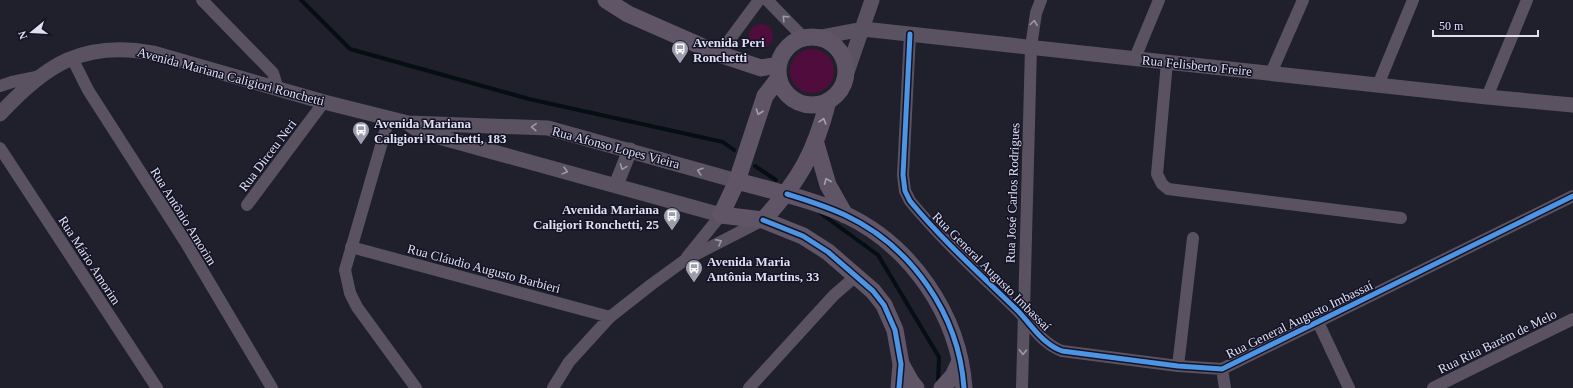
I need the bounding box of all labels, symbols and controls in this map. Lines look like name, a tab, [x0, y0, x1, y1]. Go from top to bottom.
north arrow	[12, 12, 52, 52]
scale bar	[1433, 12, 1538, 38]
one-way arrow	[782, 15, 790, 23]
text: 50 m	[1439, 19, 1464, 33]
one-way arrow	[1029, 20, 1038, 26]
text: N	[16, 29, 29, 41]
place label: Avenida Peri Ronchetti	[693, 35, 765, 65]
bus stop icon: Avenida Peri Ronchetti	[670, 39, 690, 64]
street label: Avenida Mariana Caligiori Ronchetti	[136, 44, 326, 109]
street label: Rua Felisberto Freire	[1141, 52, 1253, 79]
one-way arrow	[756, 109, 764, 116]
street label: Rua Dirceu Neri	[236, 116, 299, 194]
place label: Avenida Mariana Caligiori Ronchetti, 183	[374, 116, 507, 146]
one-way arrow	[818, 118, 827, 125]
bus stop icon: Avenida Mariana Caligiori Ronchetti, 183	[351, 120, 371, 145]
one-way arrow	[531, 123, 537, 132]
street label: Rua Afonso Lopes Vieira	[550, 123, 682, 172]
street label: Rua José Carlos Rodrigues	[1003, 123, 1022, 263]
one-way arrow	[619, 164, 627, 171]
street label: Rua Antônio Amorim	[147, 165, 220, 268]
one-way arrow	[562, 166, 569, 175]
one-way arrow	[696, 167, 703, 176]
one-way arrow	[823, 178, 831, 185]
place label: Avenida Mariana Caligiori Ronchetti, 25	[533, 202, 659, 232]
bus stop icon: Avenida Mariana Caligiori Ronchetti, 25	[662, 206, 682, 231]
street label: Rua General Augusto Imbassaí	[929, 209, 1054, 334]
street label: Rua Mário Amorim	[55, 213, 124, 307]
one-way arrow	[715, 239, 723, 247]
street label: Rua Cláudio Augusto Barbieri	[406, 241, 562, 296]
place label: Avenida Maria Antônia Martins, 33	[707, 254, 820, 284]
bus stop icon: Avenida Maria Antônia Martins, 33	[684, 258, 704, 283]
street label: Rua General Augusto Imbassaí	[1223, 277, 1375, 362]
street label: Rua Rita Barém de Melo	[1436, 306, 1559, 377]
one-way arrow	[1018, 349, 1027, 355]

